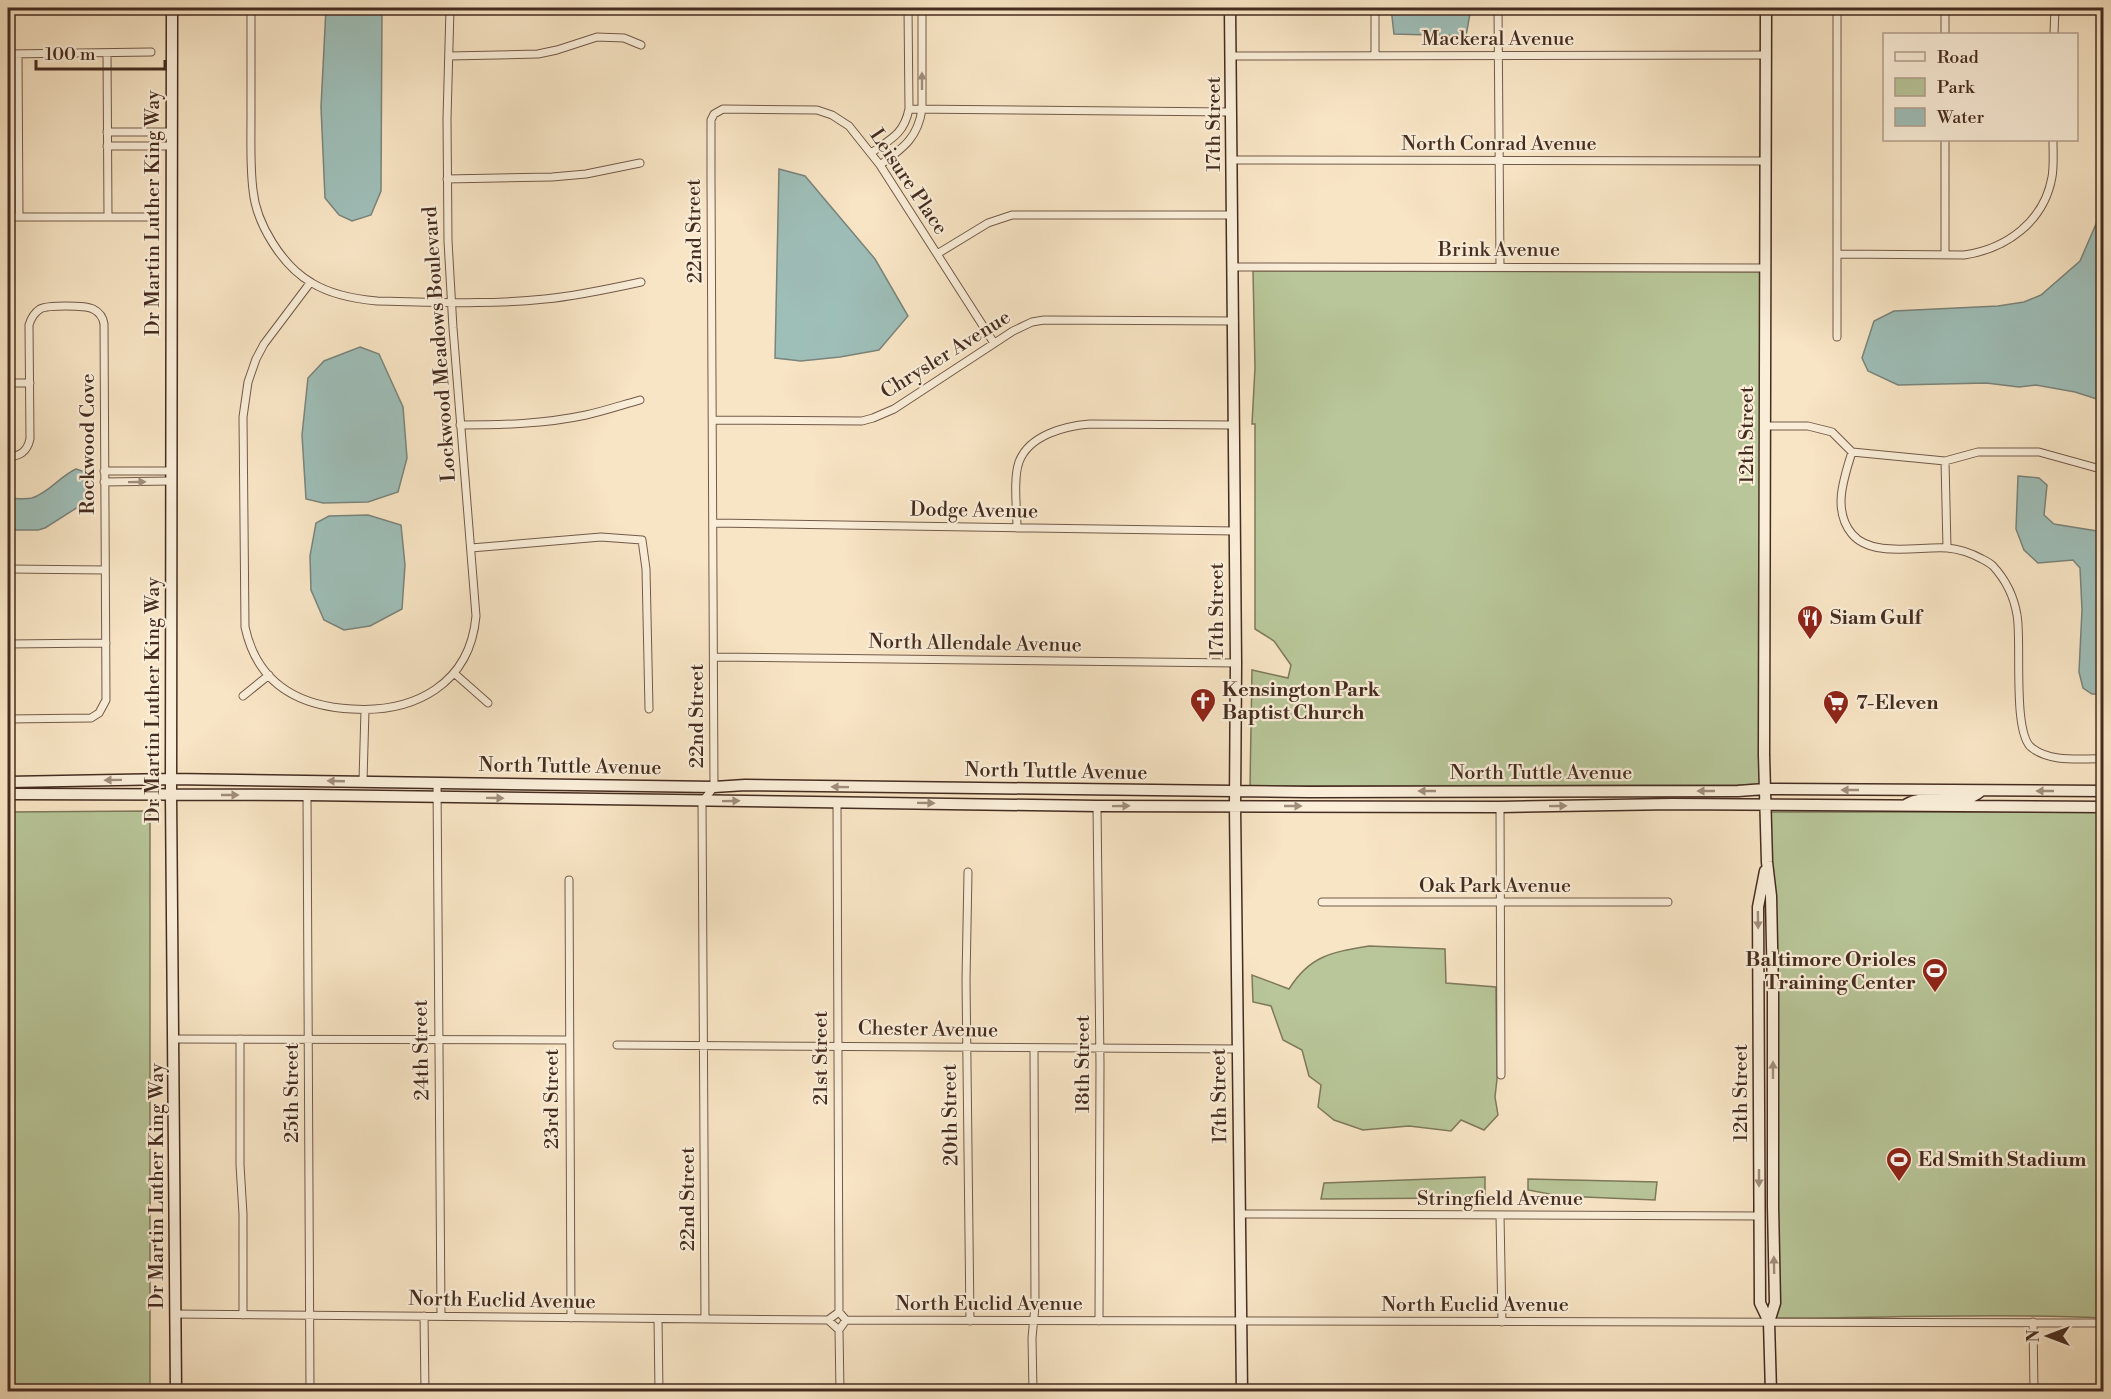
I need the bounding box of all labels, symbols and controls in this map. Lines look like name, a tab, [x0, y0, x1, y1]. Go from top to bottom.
street label: Mackeral Avenue	[1422, 27, 1574, 52]
scale bar	[36, 33, 165, 71]
legend	[1883, 33, 2078, 141]
text: 100 m	[45, 43, 96, 66]
text: Road	[1937, 46, 1980, 69]
one-way arrow	[917, 72, 927, 91]
street label: 17th Street	[1202, 76, 1227, 172]
text: Park	[1937, 76, 1976, 99]
street label: Dr Martin Luther King Way	[141, 90, 166, 336]
text: Water	[1936, 106, 1985, 129]
street label: Leisure Place	[863, 124, 953, 240]
street label: North Conrad Avenue	[1401, 132, 1597, 157]
street label: 22nd Street	[682, 179, 708, 283]
street label: Lockwood Meadows Boulevard	[418, 205, 462, 483]
street label: Brink Avenue	[1437, 238, 1560, 263]
street label: Chrysler Avenue	[877, 305, 1015, 405]
street label: Rockwood Cove	[76, 373, 101, 515]
street label: 12th Street	[1735, 386, 1760, 484]
one-way arrow	[128, 477, 147, 486]
street label: Dodge Avenue	[910, 497, 1038, 525]
street label: 17th Street	[1205, 562, 1230, 658]
street label: Dr Martin Luther King Way	[141, 577, 166, 823]
restaurant icon: Siam Gulf	[1795, 603, 1825, 641]
place label: Siam Gulf	[1830, 606, 1925, 631]
street label: North Allendale Avenue	[868, 630, 1082, 658]
street label: 22nd Street	[685, 664, 710, 768]
place label: Kensington Park Baptist Church	[1222, 678, 1381, 726]
church icon: Kensington Park Baptist Church	[1188, 686, 1218, 724]
supermarket icon: 7-Eleven	[1821, 688, 1851, 726]
place label: 7-Eleven	[1856, 691, 1939, 716]
street label: North Tuttle Avenue	[478, 753, 662, 781]
street label: North Tuttle Avenue	[964, 758, 1148, 786]
street label: North Tuttle Avenue	[1450, 761, 1632, 786]
one-way arrow	[103, 775, 122, 785]
one-way arrow	[327, 776, 346, 785]
one-way arrow	[831, 782, 850, 792]
one-way arrow	[1841, 785, 1860, 795]
one-way arrow	[1418, 786, 1437, 796]
one-way arrow	[1697, 786, 1716, 796]
one-way arrow	[2036, 786, 2055, 796]
one-way arrow	[220, 790, 239, 800]
one-way arrow	[485, 793, 504, 803]
one-way arrow	[722, 796, 741, 806]
one-way arrow	[917, 798, 936, 808]
one-way arrow	[1112, 801, 1131, 811]
one-way arrow	[1284, 801, 1303, 811]
one-way arrow	[1549, 801, 1568, 811]
street label: Oak Park Avenue	[1419, 874, 1571, 899]
one-way arrow	[1753, 910, 1763, 929]
place label: Baltimore Orioles Training Center	[1745, 948, 1916, 996]
sports icon: Baltimore Orioles Training Center	[1920, 956, 1950, 994]
street label: 24th Street	[409, 999, 435, 1101]
street label: 21st Street	[809, 1011, 834, 1105]
street label: 18th Street	[1071, 1015, 1096, 1113]
street label: Chester Avenue	[858, 1016, 998, 1044]
street label: 25th Street	[280, 1043, 305, 1143]
street label: 12th Street	[1729, 1044, 1754, 1142]
street label: 17th Street	[1207, 1048, 1233, 1144]
street label: 23rd Street	[540, 1049, 565, 1149]
one-way arrow	[1768, 1060, 1778, 1079]
street label: Dr Martin Luther King Way	[145, 1063, 170, 1309]
street label: 20th Street	[938, 1064, 964, 1166]
sports icon: Ed Smith Stadium	[1884, 1145, 1914, 1183]
street label: 22nd Street	[676, 1147, 701, 1251]
place label: Ed Smith Stadium	[1918, 1148, 2086, 1173]
one-way arrow	[1754, 1168, 1764, 1187]
street label: Stringfield Avenue	[1417, 1187, 1583, 1212]
one-way arrow	[1769, 1255, 1779, 1274]
street label: North Euclid Avenue	[408, 1287, 596, 1315]
street label: North Euclid Avenue	[895, 1292, 1083, 1317]
street label: North Euclid Avenue	[1381, 1293, 1569, 1318]
north arrow	[2018, 1306, 2078, 1366]
text: N	[2024, 1329, 2044, 1342]

